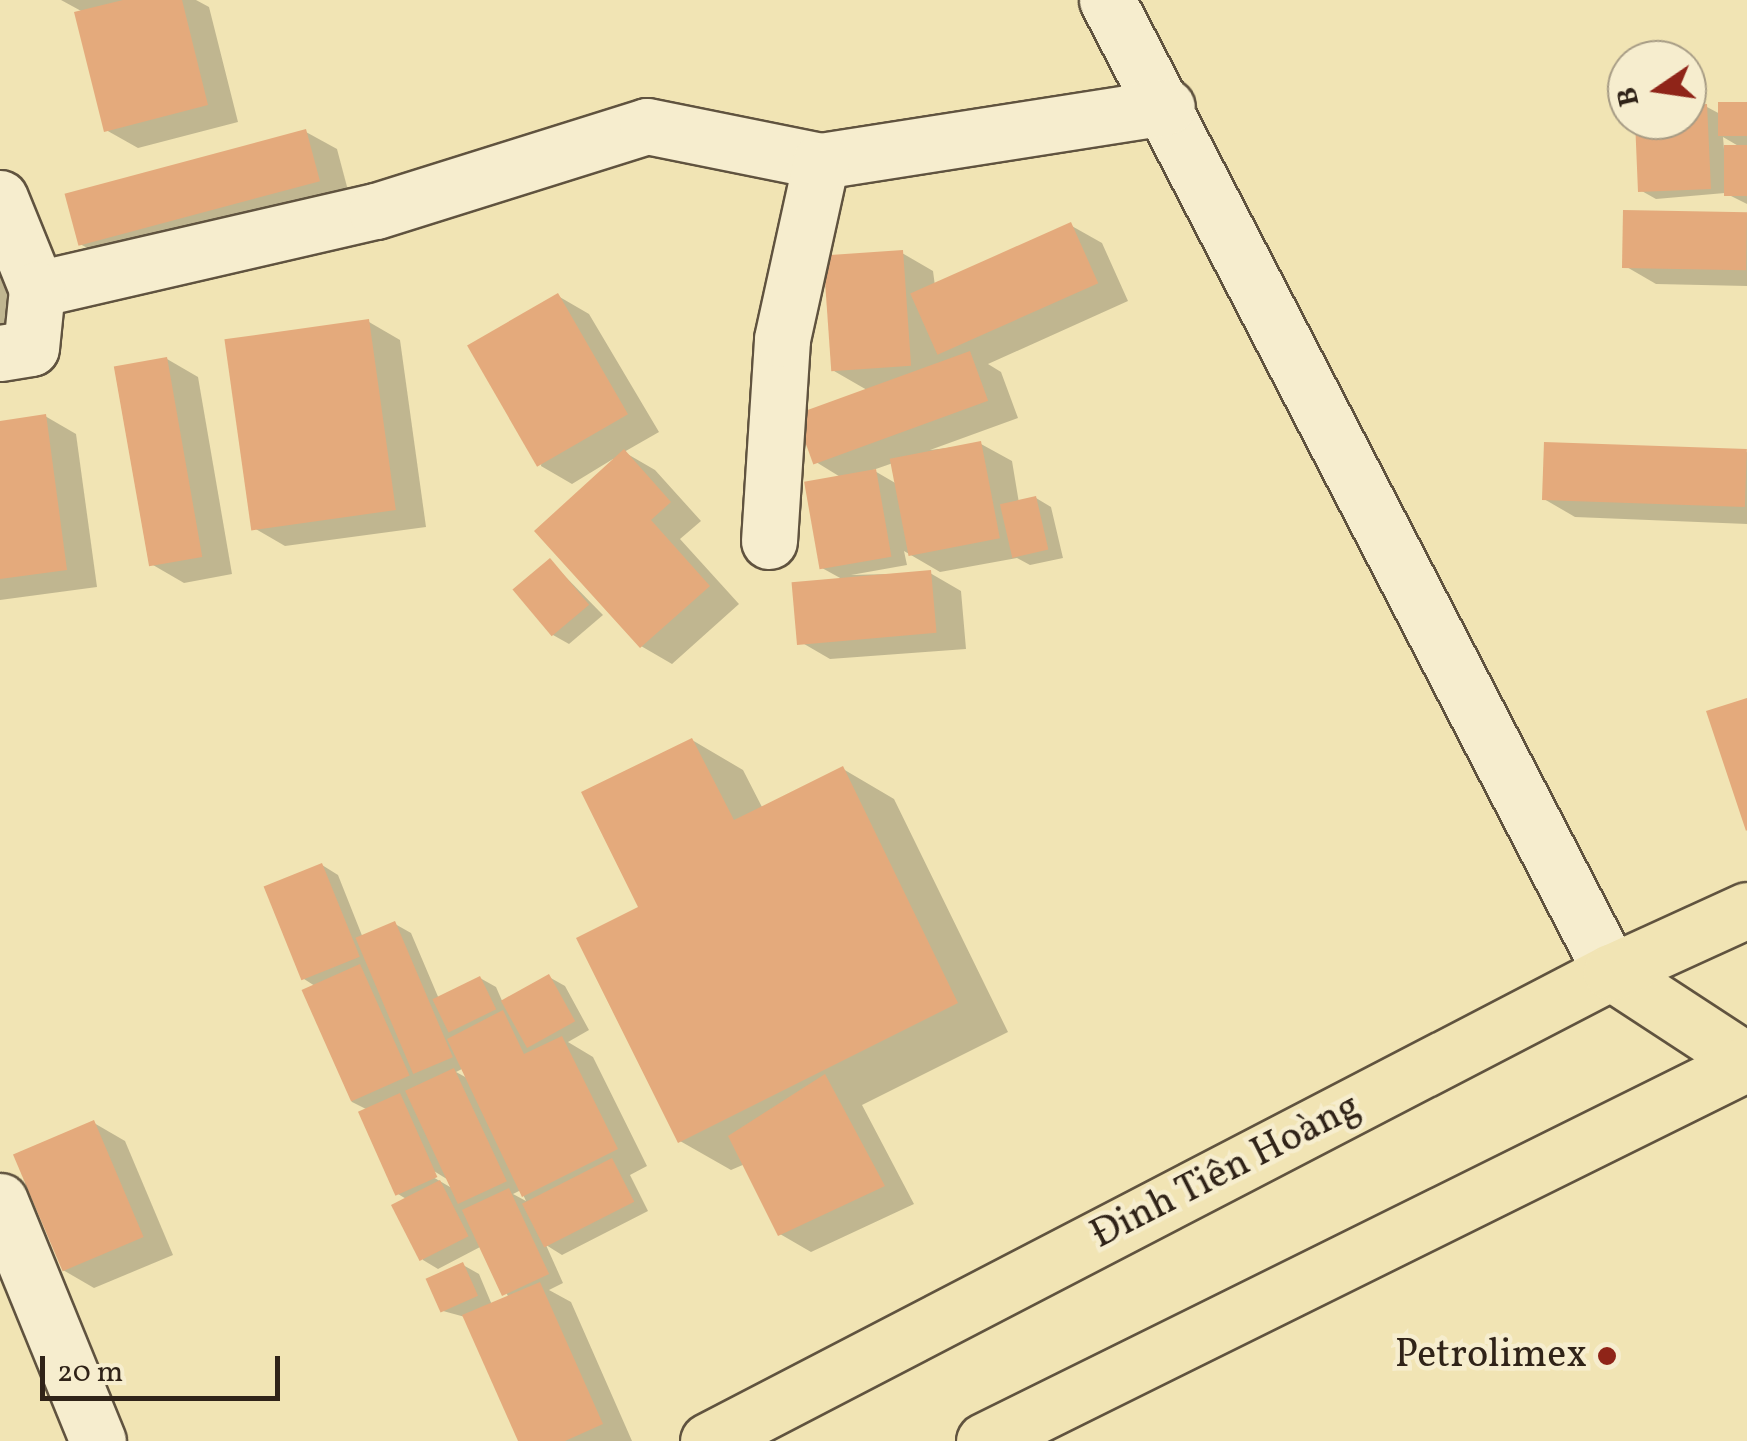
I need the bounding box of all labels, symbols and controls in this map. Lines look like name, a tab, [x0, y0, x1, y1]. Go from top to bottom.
north arrow	[1607, 40, 1707, 140]
text: B	[1608, 83, 1650, 110]
street label: Đinh Tiên Hoàng	[1083, 1083, 1369, 1261]
place label: Petrolimex	[1395, 1332, 1587, 1380]
scale bar	[45, 1336, 285, 1398]
marker: Petrolimex	[1596, 1345, 1618, 1367]
text: 20 m	[57, 1352, 123, 1394]

